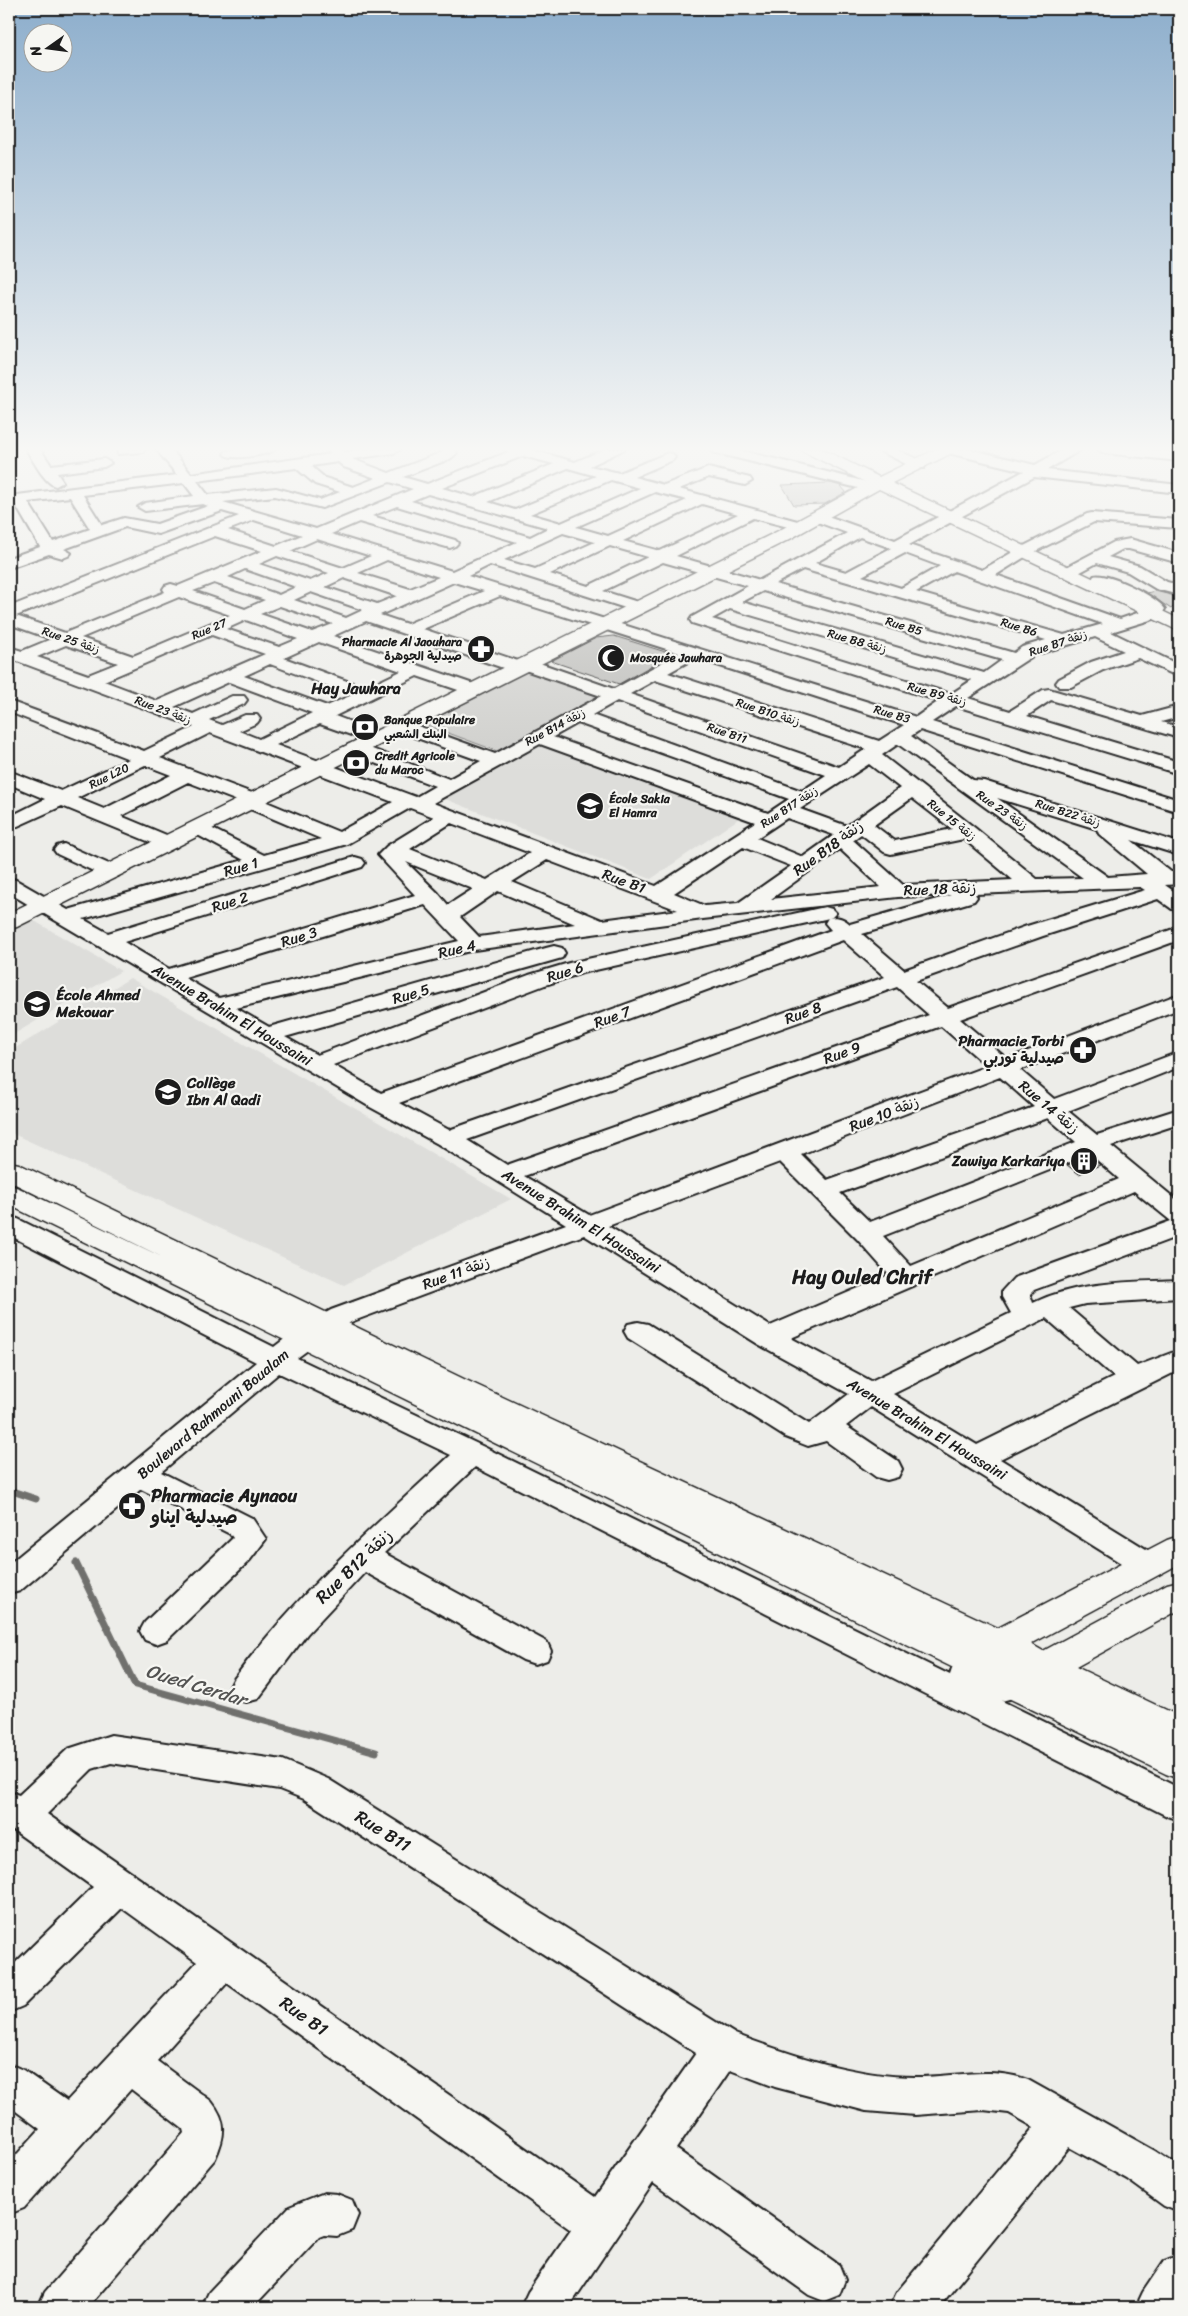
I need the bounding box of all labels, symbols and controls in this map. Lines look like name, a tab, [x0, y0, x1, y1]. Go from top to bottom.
north arrow	[22, 22, 72, 72]
text: N	[22, 43, 49, 60]
street label: Rue B5	[883, 610, 925, 642]
street label: Rue 27	[188, 611, 231, 646]
street label: Rue B6	[998, 611, 1040, 643]
street label: Rue 25 زنقة	[39, 620, 103, 660]
street label: Rue B8 زنقة	[825, 622, 889, 660]
street label: Rue B7 زنقة	[1026, 623, 1090, 663]
place label: Pharmacie Al Jaouhara صيدلية الجوهرة	[342, 631, 463, 667]
pharmacy icon: Pharmacie Al Jaouhara صيدلية الجوهرة	[466, 634, 496, 664]
mosque icon: Mosquée Jawhara	[596, 643, 626, 673]
place label: Mosquée Jawhara	[629, 647, 723, 669]
district label: Hay Jawhara	[310, 674, 401, 703]
street label: Rue B9 زنقة	[905, 675, 969, 713]
street label: Rue 23 زنقة	[131, 689, 195, 731]
street label: Rue B10 زنقة	[733, 691, 803, 733]
street label: Rue B3	[871, 698, 913, 730]
street label: Rue B14 زنقة	[521, 702, 589, 752]
place label: Banque Populaire البنك الشعبي	[384, 709, 476, 745]
bank icon: Banque Populaire البنك الشعبي	[350, 712, 380, 742]
street label: Rue B11	[704, 716, 750, 750]
place label: Credit Agricole du Maroc	[374, 745, 456, 781]
bank icon: Credit Agricole du Maroc	[341, 748, 371, 778]
street label: Rue L20	[85, 756, 134, 795]
street label: Rue B17 زنقة	[756, 780, 822, 834]
street label: Rue 23 زنقة	[971, 784, 1033, 836]
place label: École Sakia El Hamra	[609, 788, 671, 824]
school or university icon: École Sakia El Hamra	[575, 791, 605, 821]
street label: Rue B22 زنقة	[1033, 792, 1103, 834]
street label: Rue 15 زنقة	[922, 793, 982, 847]
street label: Rue B18 زنقة	[787, 813, 869, 883]
street label: Rue 1	[220, 850, 262, 884]
street label: Rue B1	[598, 861, 650, 901]
street label: Rue 18 زنقة	[903, 875, 977, 903]
street label: Rue 2	[208, 884, 252, 920]
street label: Rue 3	[278, 919, 320, 955]
street label: Rue 4	[435, 932, 479, 966]
street label: Rue 6	[543, 954, 587, 990]
street label: Avenue Brahim El Houssaini	[146, 956, 318, 1074]
street label: Rue 5	[389, 976, 433, 1012]
place label: École Ahmed Mekouar	[55, 982, 141, 1025]
school or university icon: École Ahmed Mekouar	[22, 989, 52, 1019]
street label: Rue 8	[781, 994, 825, 1032]
street label: Rue 7	[590, 998, 635, 1036]
place label: Pharmacie Torbi صيدلية توربي	[958, 1028, 1065, 1072]
street label: Rue 9	[820, 1034, 864, 1072]
pharmacy icon: Pharmacie Torbi صيدلية توربي	[1068, 1035, 1098, 1065]
place label: Collège Ibn Al Qadi	[186, 1070, 261, 1113]
street label: Rue 14 زنقة	[1013, 1074, 1085, 1140]
school or university icon: Collège Ibn Al Qadi	[153, 1077, 183, 1107]
street label: Rue 10 زنقة	[845, 1089, 923, 1139]
building icon: Zawiya Karkariya	[1069, 1146, 1099, 1176]
place label: Zawiya Karkariya	[951, 1148, 1065, 1174]
street label: Avenue Brahim El Houssaini	[496, 1161, 666, 1281]
street label: Rue 11 زنقة	[419, 1249, 493, 1297]
district label: Hay Ouled Chrif	[791, 1260, 934, 1295]
street label: Boulevard Rahmouni Boualam	[131, 1342, 295, 1486]
street label: Avenue Brahim El Houssaini	[841, 1370, 1013, 1488]
place label: Pharmacie Aynaou صيدلية ايناو	[149, 1480, 297, 1533]
pharmacy icon: Pharmacie Aynaou صيدلية ايناو	[117, 1491, 147, 1521]
street label: Rue B12 زنقة	[308, 1520, 400, 1612]
water label: Oued Cerdar	[142, 1654, 253, 1717]
street label: Rue B11	[348, 1801, 418, 1861]
street label: Rue B1	[273, 1987, 335, 2045]

